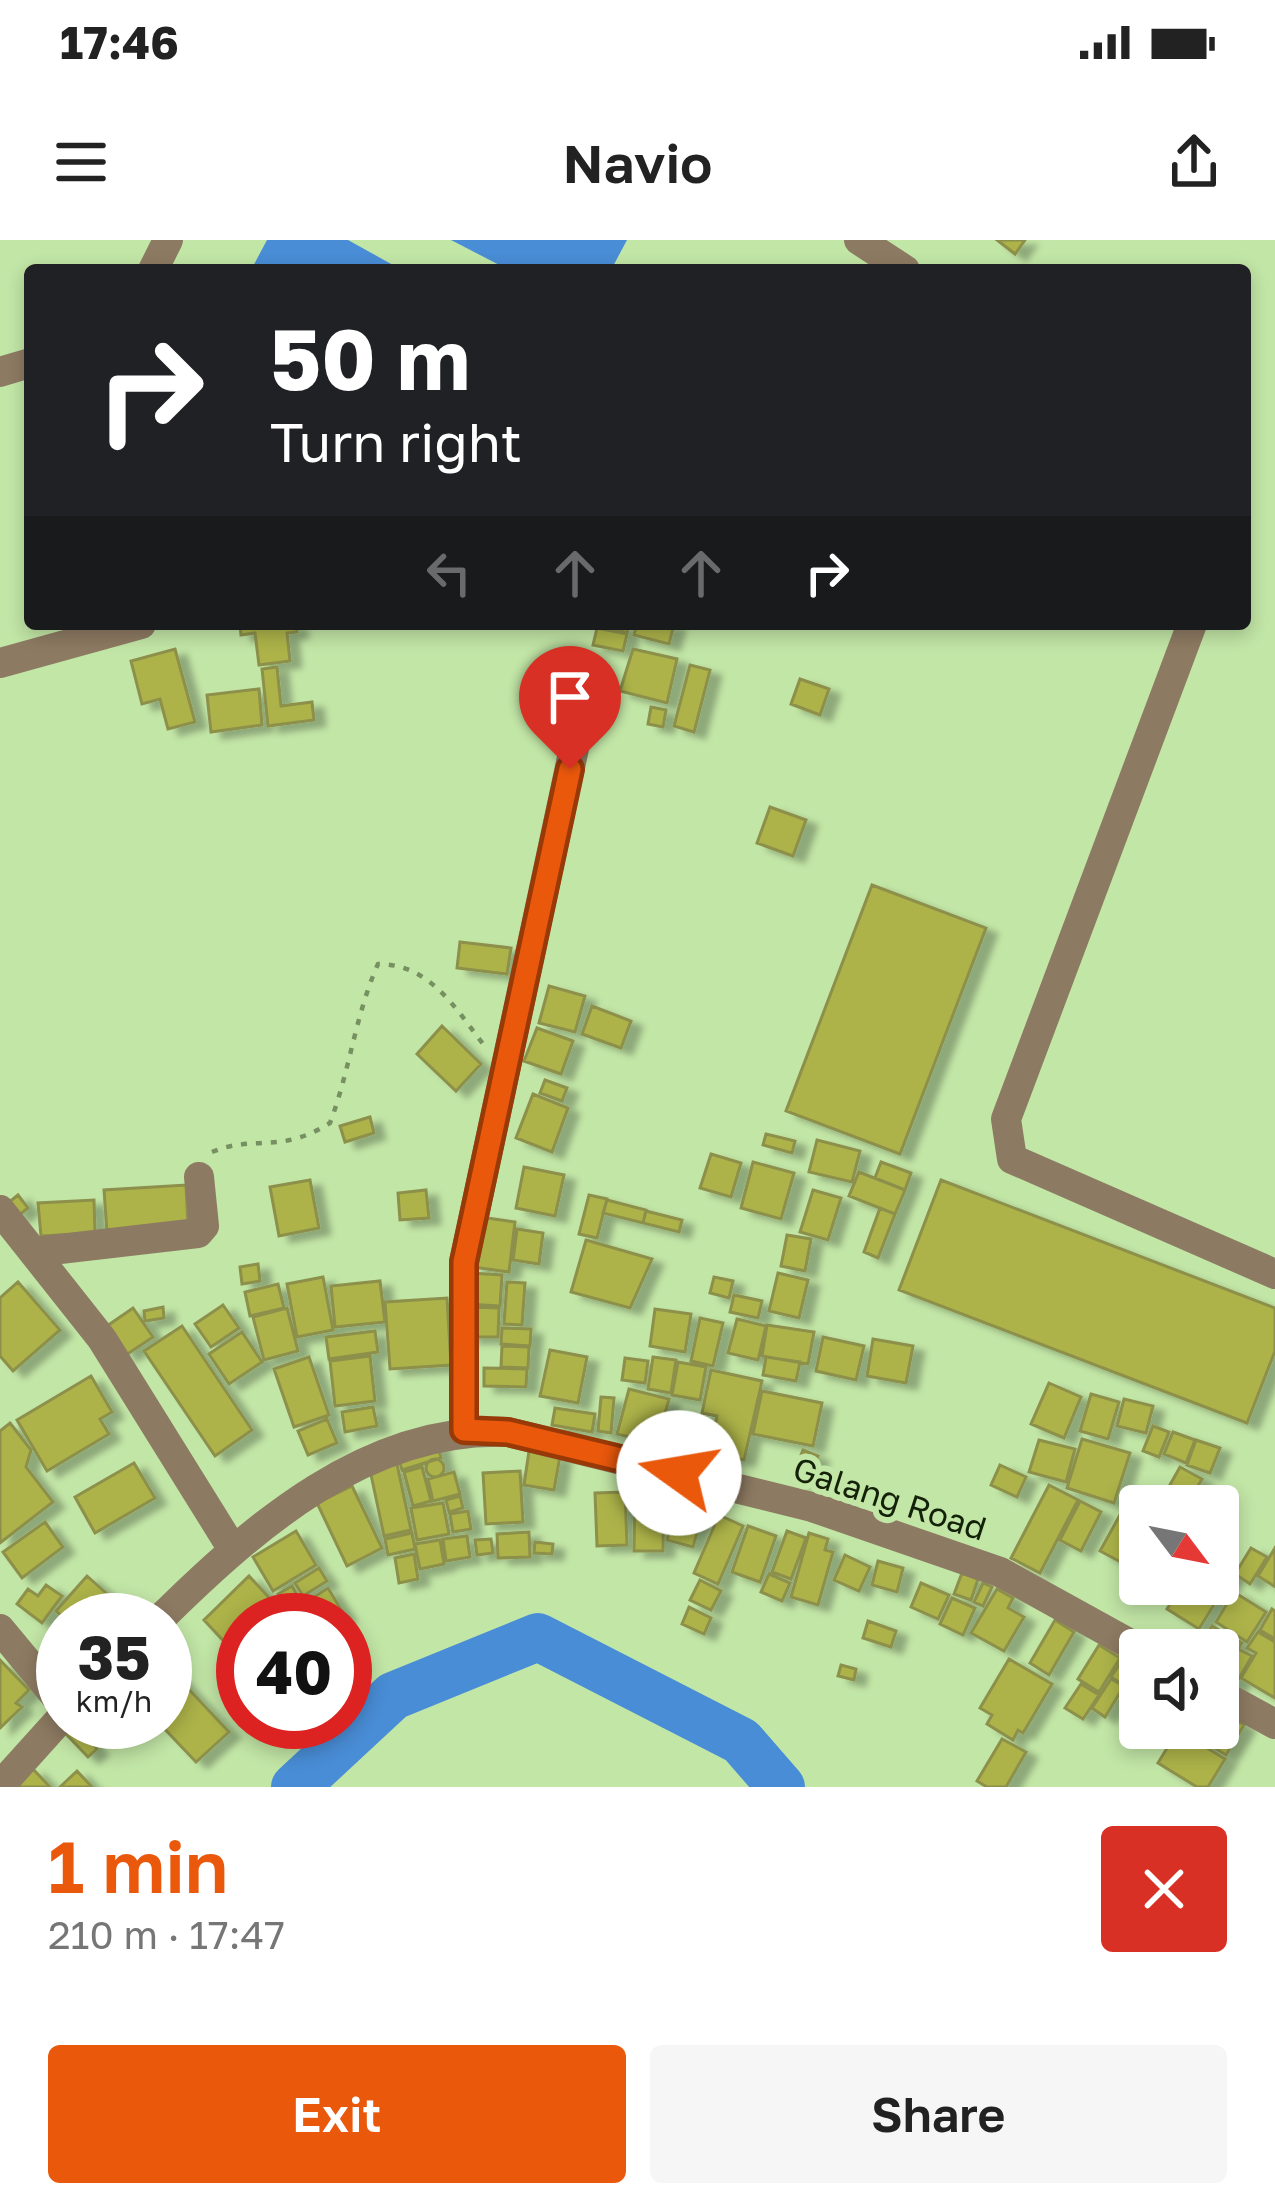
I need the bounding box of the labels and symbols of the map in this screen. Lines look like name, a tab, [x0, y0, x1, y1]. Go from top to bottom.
pin	[519, 646, 621, 769]
position arrow	[616, 1410, 742, 1536]
street label: Galang Road	[788, 1448, 992, 1548]
north arrow	[1119, 1485, 1239, 1605]
speed limit sign: 40	[216, 1593, 372, 1749]

